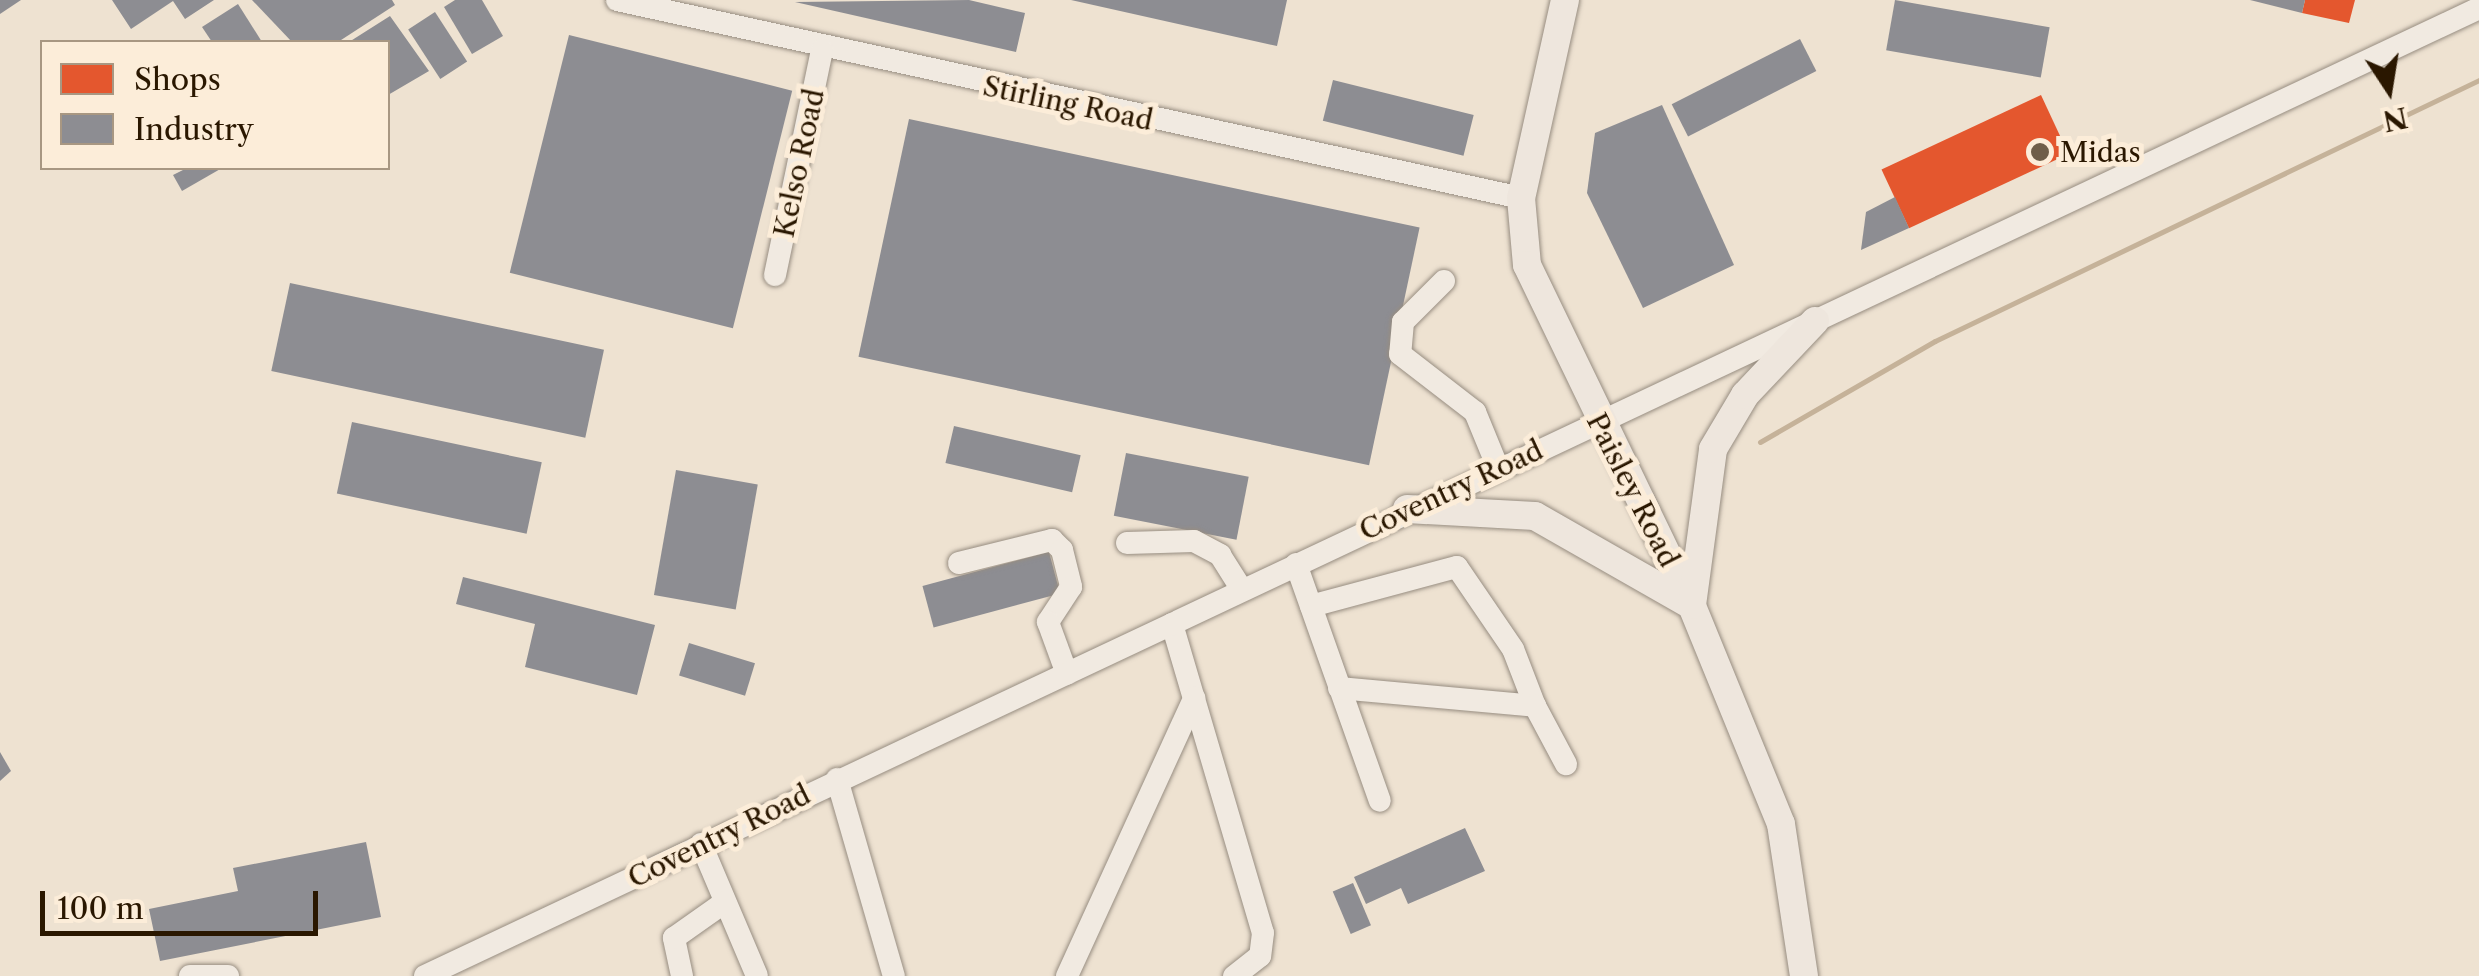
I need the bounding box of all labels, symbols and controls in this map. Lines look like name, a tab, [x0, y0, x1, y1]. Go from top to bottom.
legend	[40, 40, 390, 170]
north arrow	[2339, 40, 2439, 140]
text: Shops	[134, 61, 221, 98]
street label: Stirling Road	[980, 69, 1156, 137]
street label: Kelso Road	[767, 86, 831, 240]
text: N	[2380, 100, 2411, 139]
text: Industry	[134, 111, 254, 148]
place label: Midas	[2060, 135, 2141, 169]
marker: Midas	[2029, 141, 2051, 163]
street label: Paisley Road	[1580, 407, 1686, 573]
street label: Coventry Road	[1353, 433, 1549, 547]
street label: Coventry Road	[622, 777, 816, 895]
scale bar	[45, 871, 322, 933]
text: 100 m	[57, 890, 144, 927]

